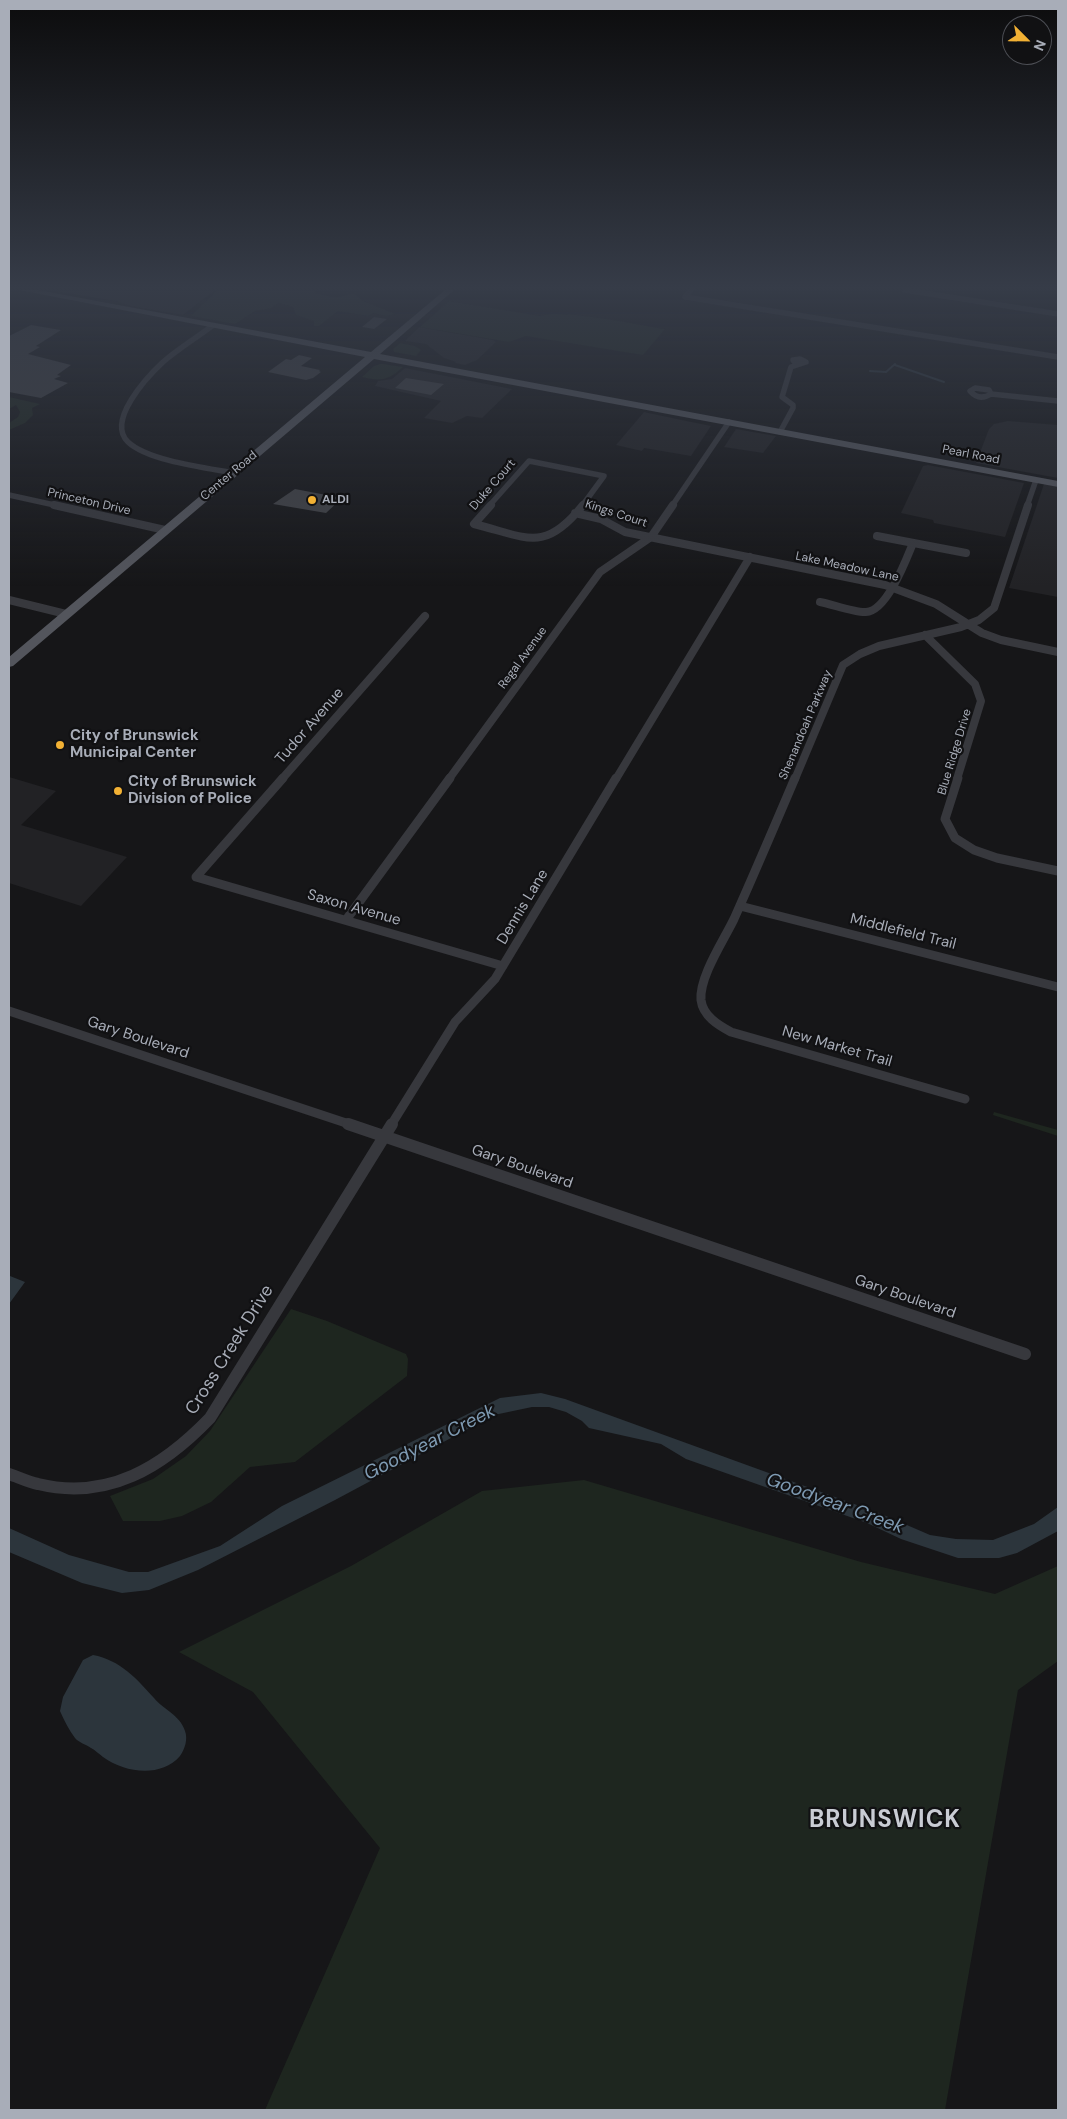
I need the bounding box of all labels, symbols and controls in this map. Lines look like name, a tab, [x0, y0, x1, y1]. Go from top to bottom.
north arrow	[1002, 15, 1052, 65]
text: N	[1030, 37, 1050, 54]
street label: Pearl Road	[941, 442, 1001, 468]
street label: Center Road	[198, 448, 260, 504]
street label: Duke Court	[467, 457, 519, 513]
street label: Princeton Drive	[46, 485, 132, 519]
place label: ALDI	[322, 493, 349, 507]
marker: ALDI	[306, 494, 318, 506]
street label: Kings Court	[583, 497, 649, 531]
street label: Lake Meadow Lane	[794, 549, 900, 585]
street label: Regal Avenue	[496, 624, 550, 692]
street label: Shenandoah Parkway	[776, 668, 836, 782]
street label: Tudor Avenue	[272, 684, 348, 768]
street label: Blue Ridge Drive	[935, 707, 975, 797]
place label: City of Brunswick Municipal Center	[70, 727, 199, 762]
marker: City of Brunswick Municipal Center	[54, 739, 66, 751]
place label: City of Brunswick Division of Police	[128, 773, 257, 808]
marker: City of Brunswick Division of Police	[112, 785, 124, 797]
street label: Dennis Lane	[494, 866, 552, 948]
street label: Saxon Avenue	[305, 886, 403, 930]
street label: Middlefield Trail	[848, 910, 958, 954]
street label: Gary Boulevard	[85, 1013, 191, 1063]
street label: New Market Trail	[780, 1023, 894, 1071]
street label: Gary Boulevard	[469, 1141, 575, 1193]
street label: Gary Boulevard	[852, 1271, 958, 1323]
street label: Cross Creek Drive	[181, 1281, 279, 1419]
water label: Goodyear Creek	[360, 1400, 500, 1486]
water label: Goodyear Creek	[763, 1469, 907, 1539]
district label: BRUNSWICK	[808, 1807, 962, 1835]

